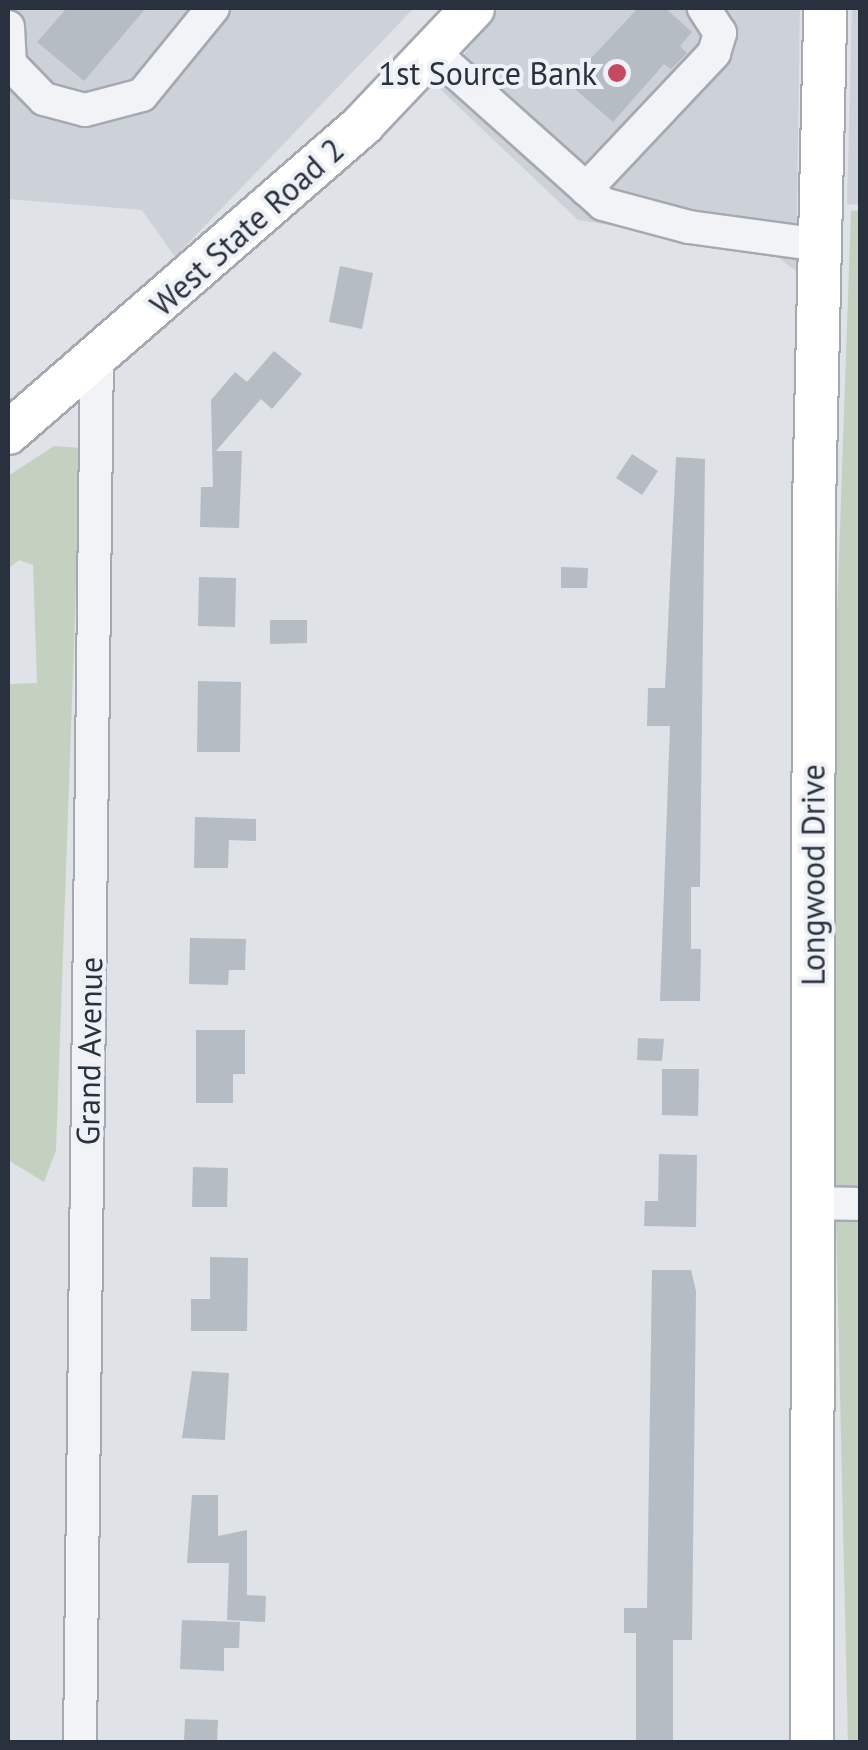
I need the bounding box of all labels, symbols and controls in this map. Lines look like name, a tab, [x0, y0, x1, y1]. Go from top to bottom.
place label: 1st Source Bank	[379, 54, 597, 92]
marker: 1st Source Bank	[606, 62, 628, 84]
street label: West State Road 2	[142, 130, 352, 324]
street label: Longwood Drive	[794, 764, 832, 986]
street label: Grand Avenue	[68, 956, 110, 1146]

